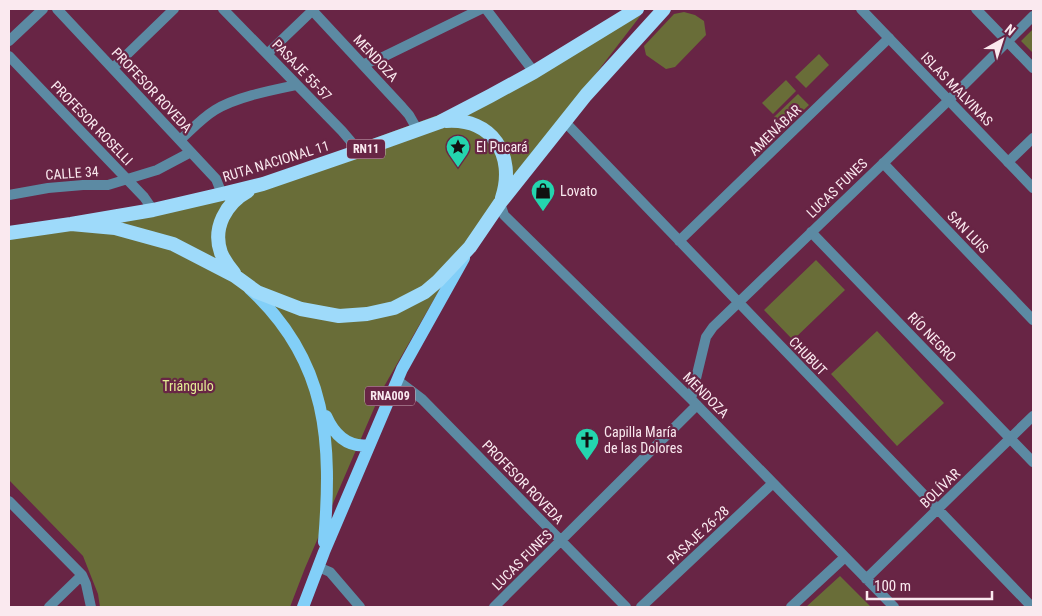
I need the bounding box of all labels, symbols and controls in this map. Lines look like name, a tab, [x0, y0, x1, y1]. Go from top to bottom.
north arrow	[977, 15, 1027, 65]
text: N	[1002, 21, 1019, 39]
street label: MENDOZA	[350, 31, 402, 85]
street label: PASAJE 55-57	[269, 36, 335, 104]
street label: PROFESOR ROVEDA	[109, 44, 195, 136]
street label: ISLAS MALVINAS	[918, 49, 996, 129]
street label: PROFESOR ROSELLI	[48, 78, 136, 168]
street label: AMENÁBAR	[745, 100, 805, 159]
place icon: El Pucará	[445, 134, 471, 168]
street label: RUTA NACIONAL 11	[221, 137, 331, 185]
place label: El Pucará	[476, 139, 528, 155]
road number: RN11	[347, 140, 385, 158]
street label: LUCAS FUNES	[803, 155, 871, 221]
street label: CALLE 34	[45, 163, 99, 183]
shop icon: Lovato	[530, 178, 556, 212]
place label: Lovato	[560, 183, 597, 199]
street label: SAN LUIS	[944, 208, 992, 256]
street label: RÍO NEGRO	[905, 308, 960, 365]
street label: CHUBUT	[786, 333, 830, 379]
street label: MENDOZA	[680, 369, 732, 421]
park label: Triángulo	[162, 378, 214, 394]
road number: RNA009	[365, 386, 415, 406]
place label: Capilla María de las Dolores	[604, 424, 683, 456]
church icon: Capilla María de las Dolores	[574, 427, 600, 461]
street label: PROFESOR ROVEDA	[479, 437, 567, 527]
street label: BOLÍVAR	[916, 464, 964, 511]
street label: PASAJE 26-28	[664, 502, 732, 568]
street label: LUCAS FUNES	[489, 527, 555, 593]
scale bar	[867, 568, 992, 600]
text: 100 m	[874, 577, 911, 595]

